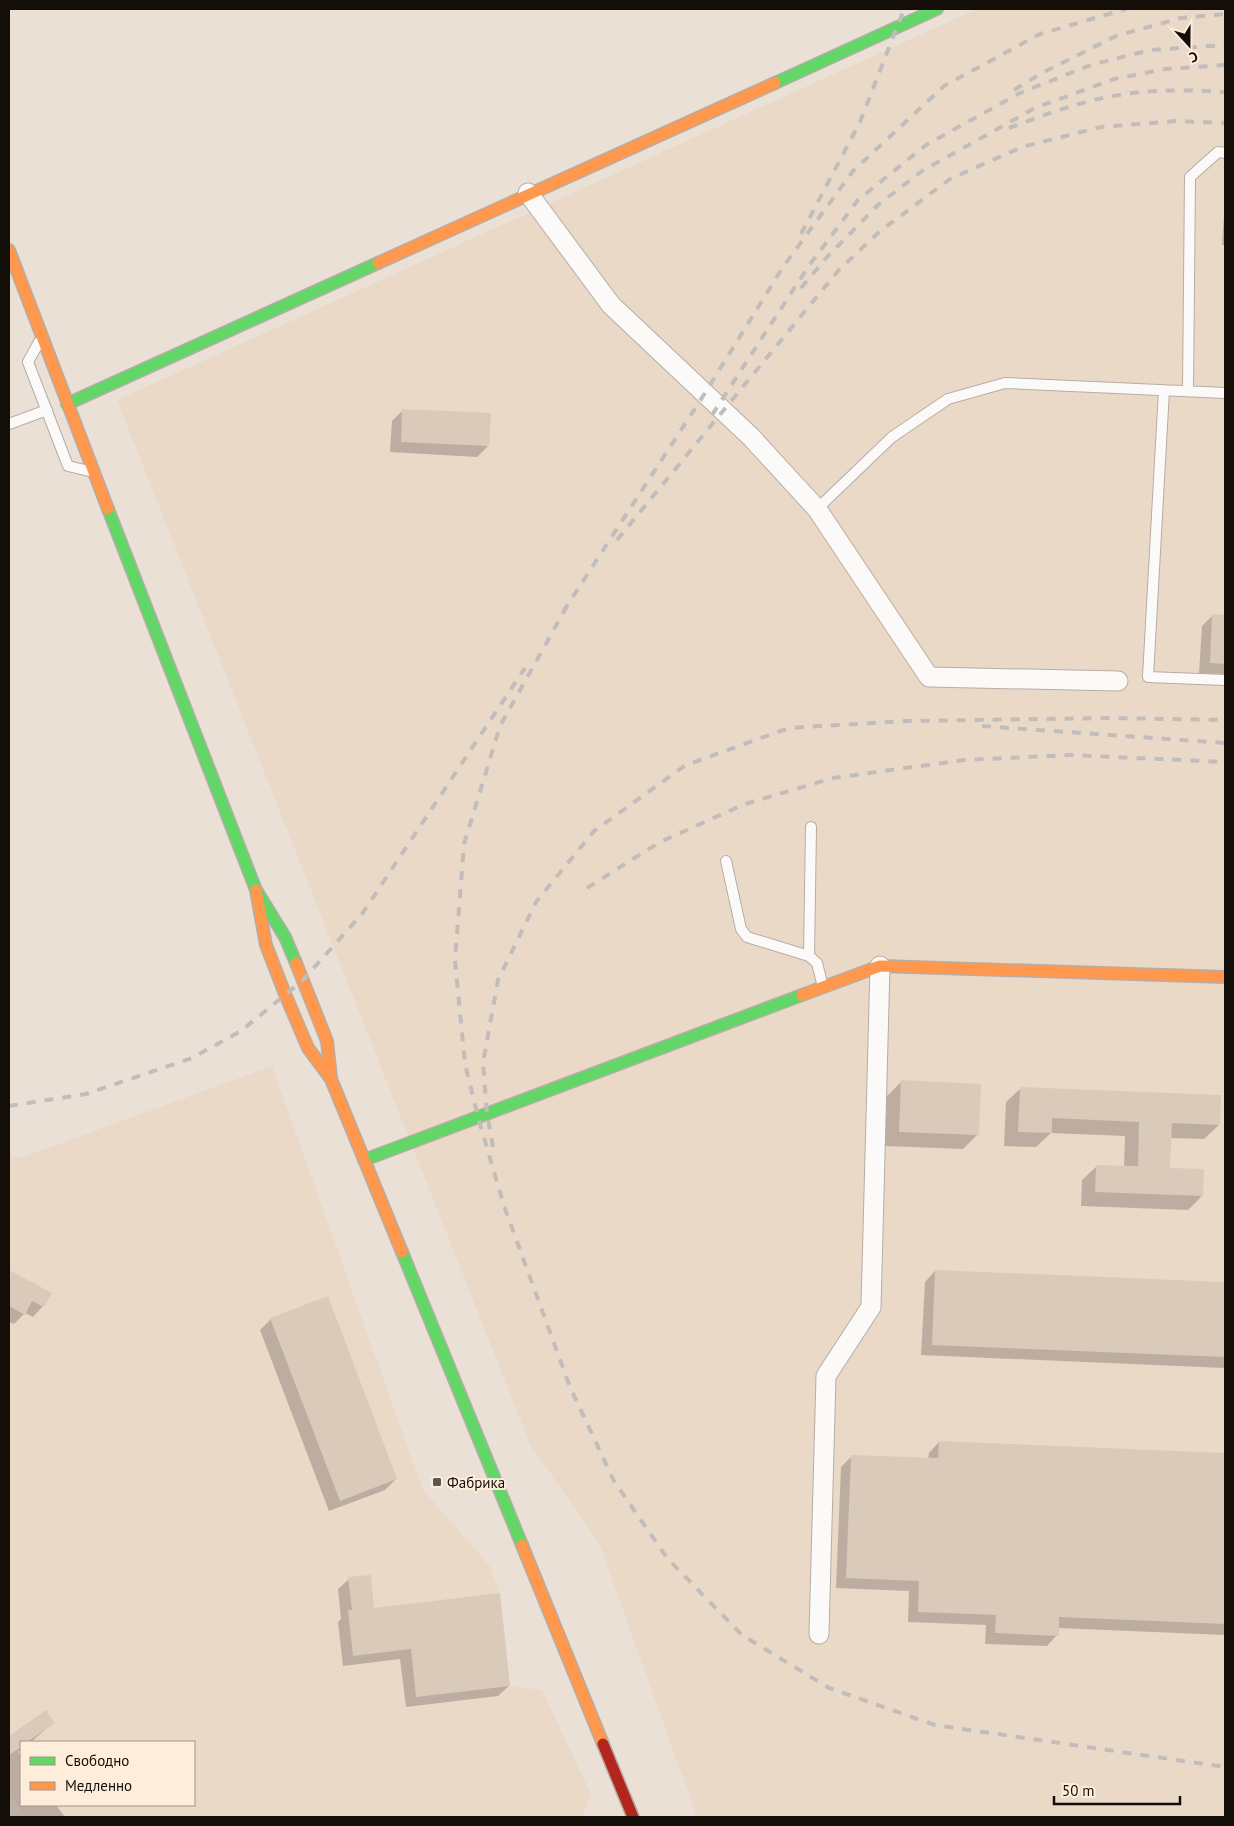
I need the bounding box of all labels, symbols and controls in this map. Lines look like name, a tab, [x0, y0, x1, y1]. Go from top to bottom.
north arrow	[1164, 20, 1214, 70]
text: С	[1187, 47, 1201, 67]
place label: Фабрика	[447, 1473, 505, 1492]
marker: Фабрика	[431, 1476, 443, 1488]
legend	[20, 1741, 195, 1806]
text: Свободно	[65, 1751, 129, 1770]
scale bar	[1054, 1774, 1180, 1806]
text: Медленно	[65, 1776, 132, 1795]
text: 50 m	[1062, 1781, 1095, 1800]

